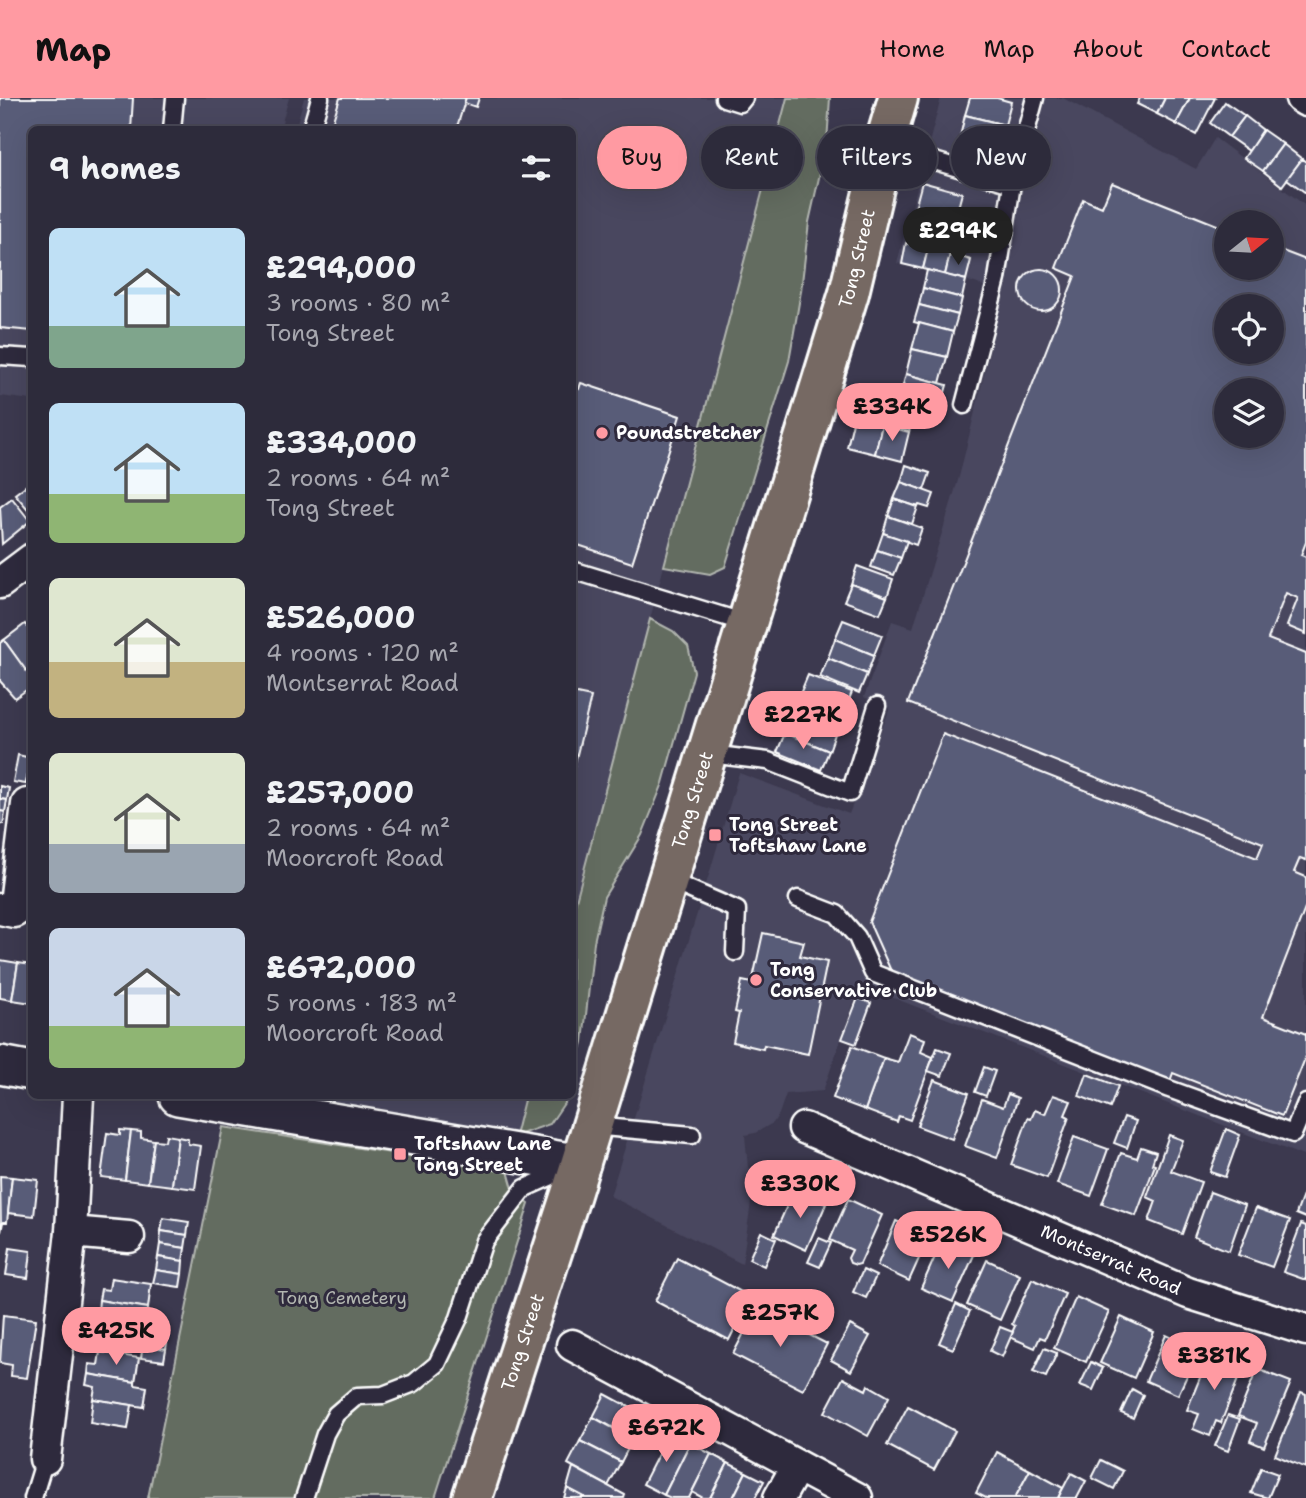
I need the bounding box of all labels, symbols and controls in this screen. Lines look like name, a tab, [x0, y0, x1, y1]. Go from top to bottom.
text: Map	[35, 27, 111, 72]
text: Home	[879, 33, 945, 65]
text: Map	[983, 33, 1035, 65]
text: About	[1073, 33, 1143, 65]
text: Contact	[1181, 33, 1271, 65]
chip: Buy	[597, 126, 687, 189]
chip: Rent	[701, 126, 803, 189]
chip: Filters	[817, 126, 937, 189]
chip: New	[951, 126, 1051, 189]
text: 9 homes	[49, 148, 181, 189]
icon: filters	[517, 149, 555, 187]
street label: Tong Street	[833, 207, 881, 311]
pin: £294K	[909, 208, 1007, 267]
north arrow	[1214, 210, 1284, 280]
map controls	[1214, 210, 1284, 448]
text: £294K	[919, 215, 997, 245]
text: £294,000	[266, 247, 416, 288]
icon: home	[105, 256, 189, 340]
text: 3 rooms · 80 m²	[266, 288, 451, 318]
button: locate	[1214, 294, 1284, 364]
text: Tong Street	[266, 318, 395, 348]
button: layers	[1214, 378, 1284, 448]
pin: £334K	[843, 384, 941, 443]
text: £334K	[853, 391, 931, 421]
place label: Poundstretcher	[616, 421, 762, 445]
text: £334,000	[266, 422, 417, 463]
marker: Poundstretcher	[594, 425, 610, 441]
icon: home	[105, 431, 189, 515]
text: 2 rooms · 64 m²	[266, 463, 450, 493]
text: Tong Street	[266, 493, 395, 523]
text: £526,000	[266, 597, 416, 638]
icon: home	[105, 606, 189, 690]
text: 4 rooms · 120 m²	[266, 638, 459, 668]
text: Montserrat Road	[266, 668, 459, 698]
pin: £227K	[754, 692, 852, 751]
text: £227K	[764, 699, 842, 729]
street label: Tong Street	[666, 748, 719, 852]
text: £257,000	[266, 772, 414, 813]
icon: home	[105, 781, 189, 865]
text: 2 rooms · 64 m²	[266, 813, 450, 843]
place label: Tong Street Toftshaw Lane	[729, 813, 867, 858]
marker: Tong Street Toftshaw Lane	[707, 827, 723, 843]
text: Moorcroft Road	[266, 843, 444, 873]
text: £672,000	[266, 947, 416, 988]
icon: home	[105, 956, 189, 1040]
place label: Tong Conservative Club	[770, 958, 937, 1003]
marker: Tong Conservative Club	[748, 972, 764, 988]
text: 5 rooms · 183 m²	[266, 988, 457, 1018]
text: Moorcroft Road	[266, 1018, 444, 1048]
place label: Toftshaw Lane Tong Street	[414, 1132, 552, 1177]
marker: Toftshaw Lane Tong Street	[392, 1146, 408, 1162]
pin: £330K	[751, 1160, 849, 1220]
text: £330K	[761, 1168, 839, 1198]
pin: £526K	[899, 1212, 997, 1271]
text: £526K	[909, 1219, 987, 1249]
street label: Montserrat Road	[1037, 1219, 1185, 1301]
park label: Tong Cemetery	[277, 1286, 407, 1310]
street label: Tong Street	[496, 1290, 550, 1394]
pin: £257K	[731, 1290, 829, 1349]
text: £257K	[741, 1297, 819, 1327]
pin: £425K	[67, 1308, 165, 1367]
text: £425K	[78, 1315, 154, 1345]
pin: £381K	[1165, 1332, 1263, 1392]
text: £381K	[1177, 1340, 1251, 1370]
pin: £672K	[617, 1404, 715, 1464]
text: £672K	[627, 1412, 705, 1442]

